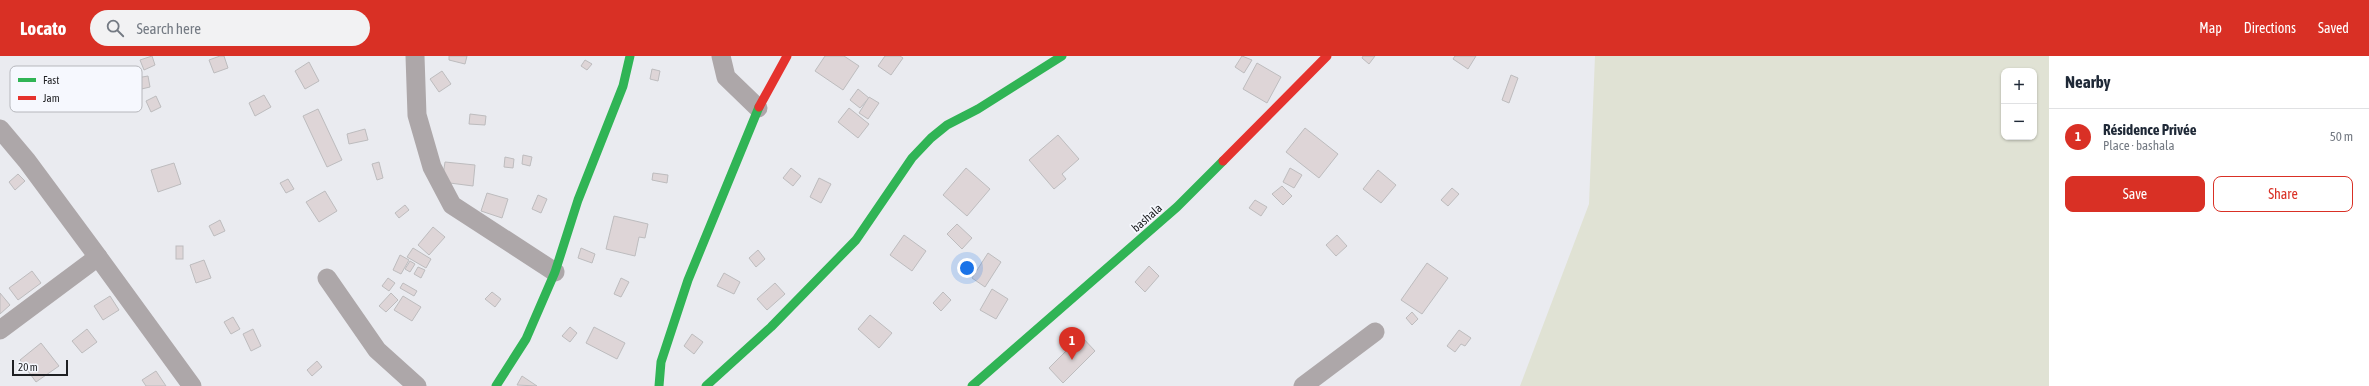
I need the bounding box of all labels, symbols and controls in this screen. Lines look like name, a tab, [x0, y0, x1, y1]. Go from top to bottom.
search box	[90, 10, 370, 46]
text: Locato	[20, 17, 66, 39]
icon: search	[104, 17, 126, 39]
text: Search here	[136, 20, 201, 37]
text: Map	[2199, 20, 2222, 36]
text: Directions	[2244, 20, 2296, 36]
text: Saved	[2318, 20, 2349, 36]
legend	[10, 66, 142, 112]
map controls	[2001, 68, 2037, 140]
button: +	[2001, 68, 2037, 104]
text: Nearby	[2065, 72, 2111, 92]
text: Fast	[43, 74, 59, 86]
text: Jam	[43, 92, 60, 104]
button: −	[2001, 104, 2037, 140]
text: Résidence Privée	[2103, 121, 2196, 138]
text: 1	[2075, 129, 2081, 144]
text: 50 m	[2330, 129, 2353, 144]
text: Place · bashala	[2103, 138, 2175, 153]
button: Save	[2065, 176, 2205, 212]
button: Share	[2213, 176, 2353, 212]
street label: bashala	[1129, 201, 1165, 235]
your location	[957, 258, 977, 278]
pin: 1	[1059, 327, 1085, 360]
scale bar	[12, 358, 68, 377]
text: 20 m	[18, 361, 38, 373]

